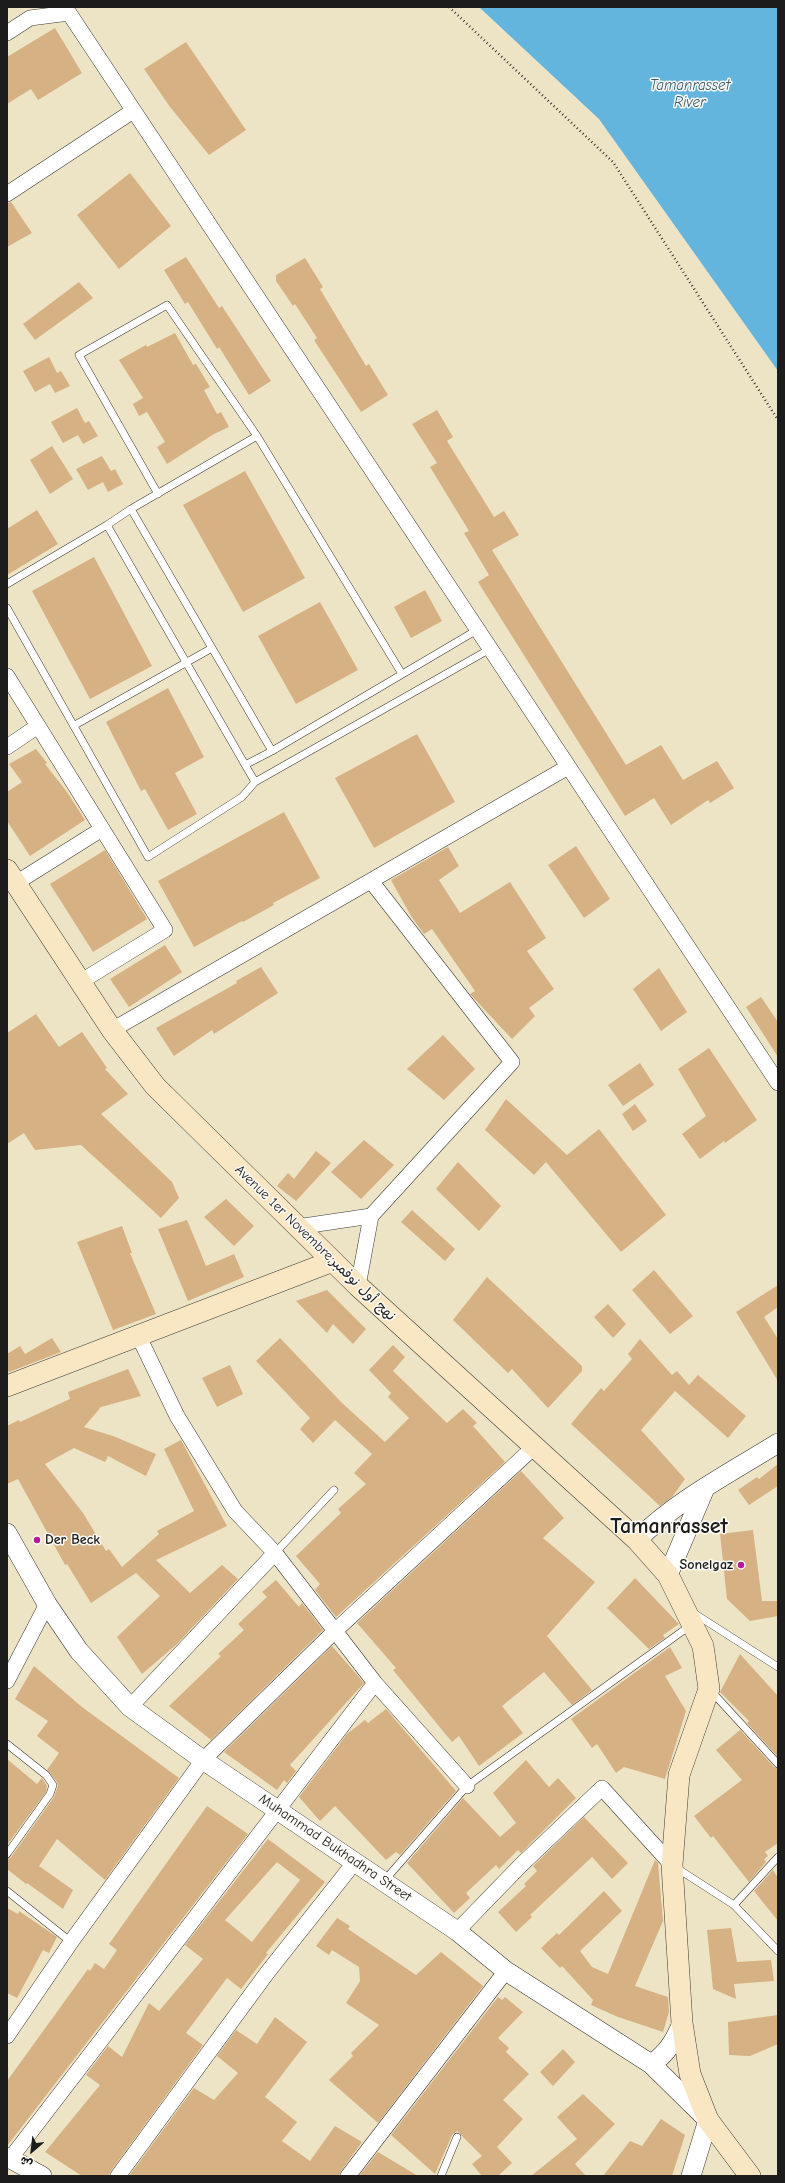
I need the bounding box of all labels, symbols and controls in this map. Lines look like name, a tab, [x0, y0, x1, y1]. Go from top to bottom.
water label: Tamanrasset River	[650, 77, 730, 112]
street label: Avenue 1er Novembre;نهج أول نوفمبر	[231, 1162, 399, 1324]
district label: Tamanrasset	[610, 1514, 728, 1540]
place label: Der Beck	[45, 1532, 100, 1548]
marker: Der Beck	[32, 1535, 42, 1545]
place label: Sonelgaz	[680, 1557, 733, 1573]
marker: Sonelgaz	[736, 1560, 746, 1570]
street label: Muhammad Bukhadhra Street	[255, 1791, 415, 1905]
north arrow	[12, 2131, 52, 2171]
text: ش	[18, 2153, 35, 2171]

